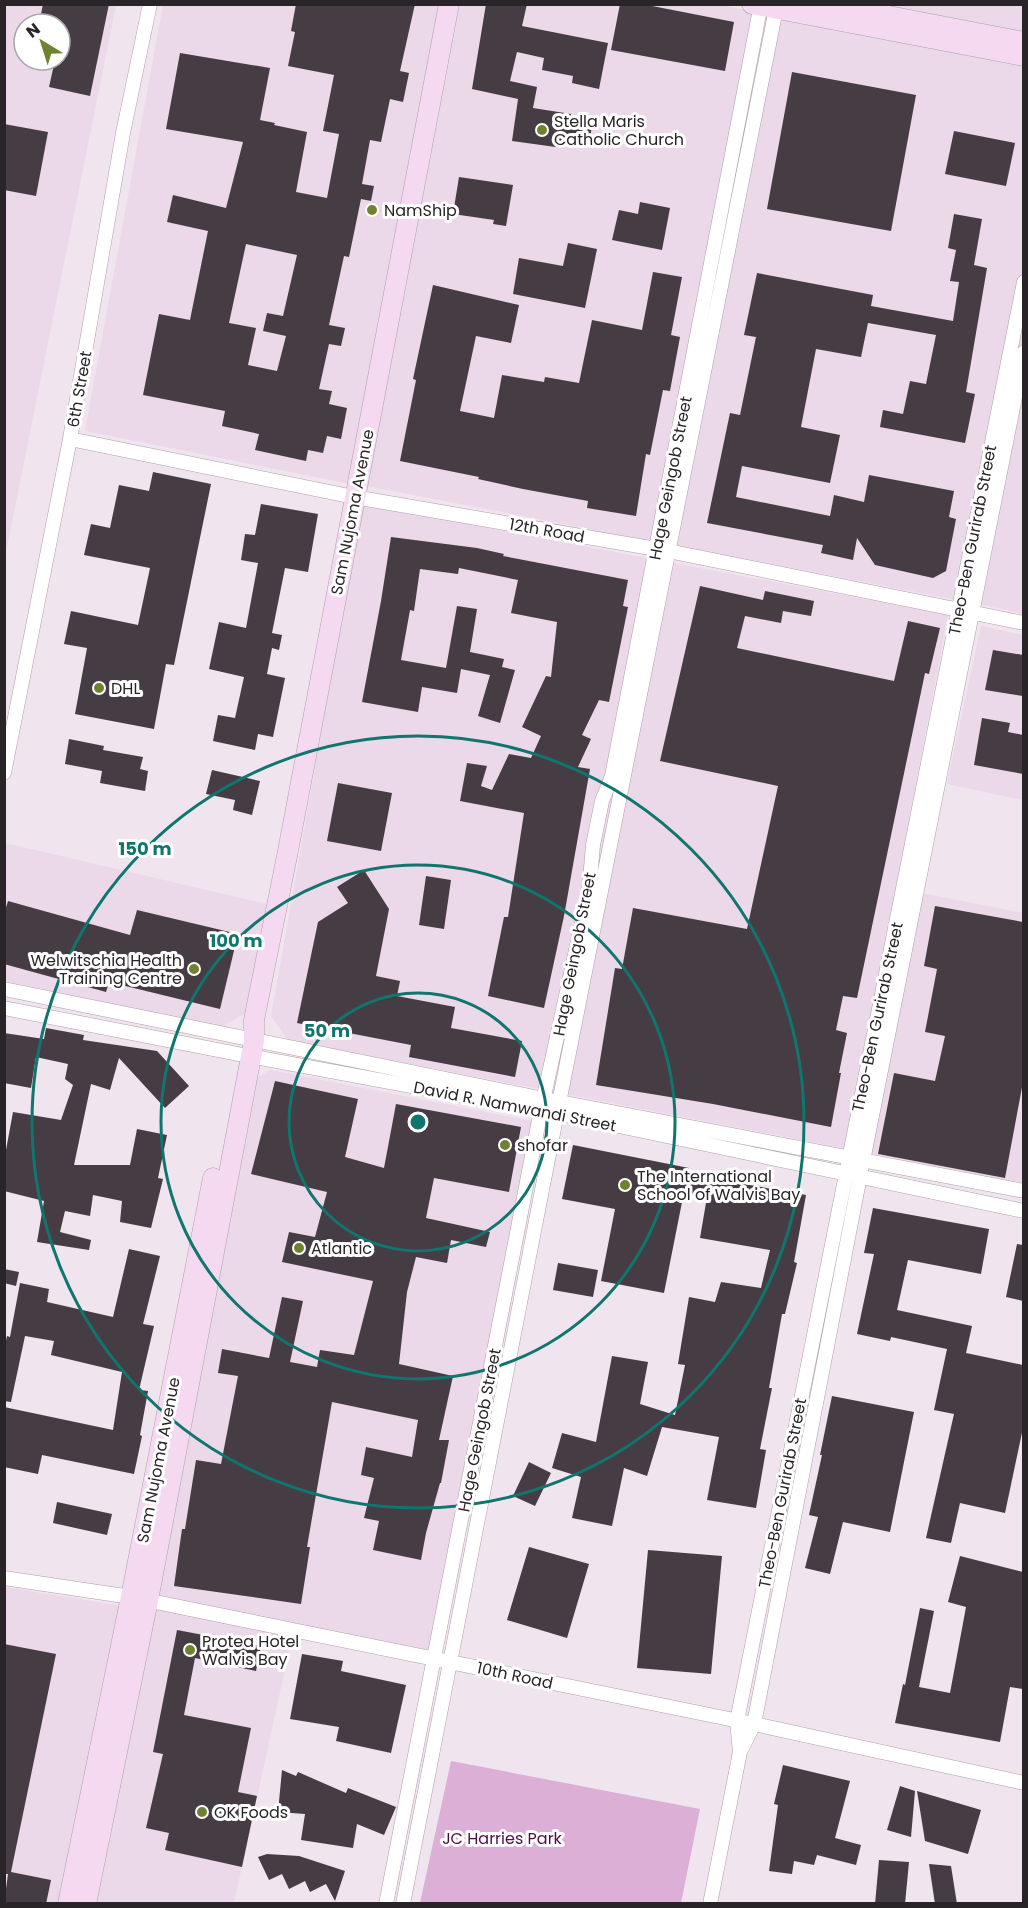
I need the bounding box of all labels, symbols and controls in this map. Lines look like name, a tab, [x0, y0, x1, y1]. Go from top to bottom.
north arrow	[12, 12, 72, 72]
text: N	[21, 18, 45, 43]
place label: Stella Maris Catholic Church	[554, 110, 684, 151]
marker: Stella Maris Catholic Church	[535, 123, 549, 137]
place label: NamShip	[384, 199, 457, 222]
marker: NamShip	[365, 203, 379, 217]
street label: 6th Street	[61, 349, 98, 429]
street label: Hage Geingob Street	[643, 394, 698, 562]
street label: Sam Nujoma Avenue	[325, 427, 380, 597]
street label: Theo-Ben Gurirab Street	[943, 443, 1002, 637]
street label: 12th Road	[507, 513, 586, 548]
place label: DHL	[111, 677, 140, 700]
marker: DHL	[92, 681, 106, 695]
text: 150 m	[118, 836, 172, 861]
street label: Hage Geingob Street	[547, 870, 602, 1038]
street label: Theo-Ben Gurirab Street	[846, 920, 909, 1114]
text: 100 m	[209, 928, 263, 953]
place label: Welwitschia Health Training Centre	[31, 949, 182, 990]
marker: Welwitschia Health Training Centre	[187, 962, 201, 976]
text: 50 m	[304, 1018, 350, 1043]
street label: David R. Namwandi Street	[412, 1076, 618, 1137]
centre of rings	[408, 1112, 428, 1132]
place label: shofar	[517, 1134, 568, 1157]
marker: shofar	[498, 1138, 512, 1152]
place label: The International School of Walvis Bay	[637, 1165, 800, 1206]
marker: The International School of Walvis Bay	[618, 1178, 632, 1192]
place label: Atlantic	[311, 1237, 372, 1260]
marker: Atlantic	[292, 1241, 306, 1255]
street label: Hage Geingob Street	[452, 1346, 507, 1514]
street label: Sam Nujoma Avenue	[131, 1375, 186, 1545]
street label: Theo-Ben Gurirab Street	[753, 1396, 812, 1590]
place label: Protea Hotel Walvis Bay	[202, 1630, 299, 1671]
marker: Protea Hotel Walvis Bay	[183, 1643, 197, 1657]
street label: 10th Road	[475, 1656, 555, 1695]
place label: OK Foods	[214, 1801, 288, 1824]
marker: OK Foods	[195, 1805, 209, 1819]
park label: JC Harries Park	[442, 1827, 563, 1850]

